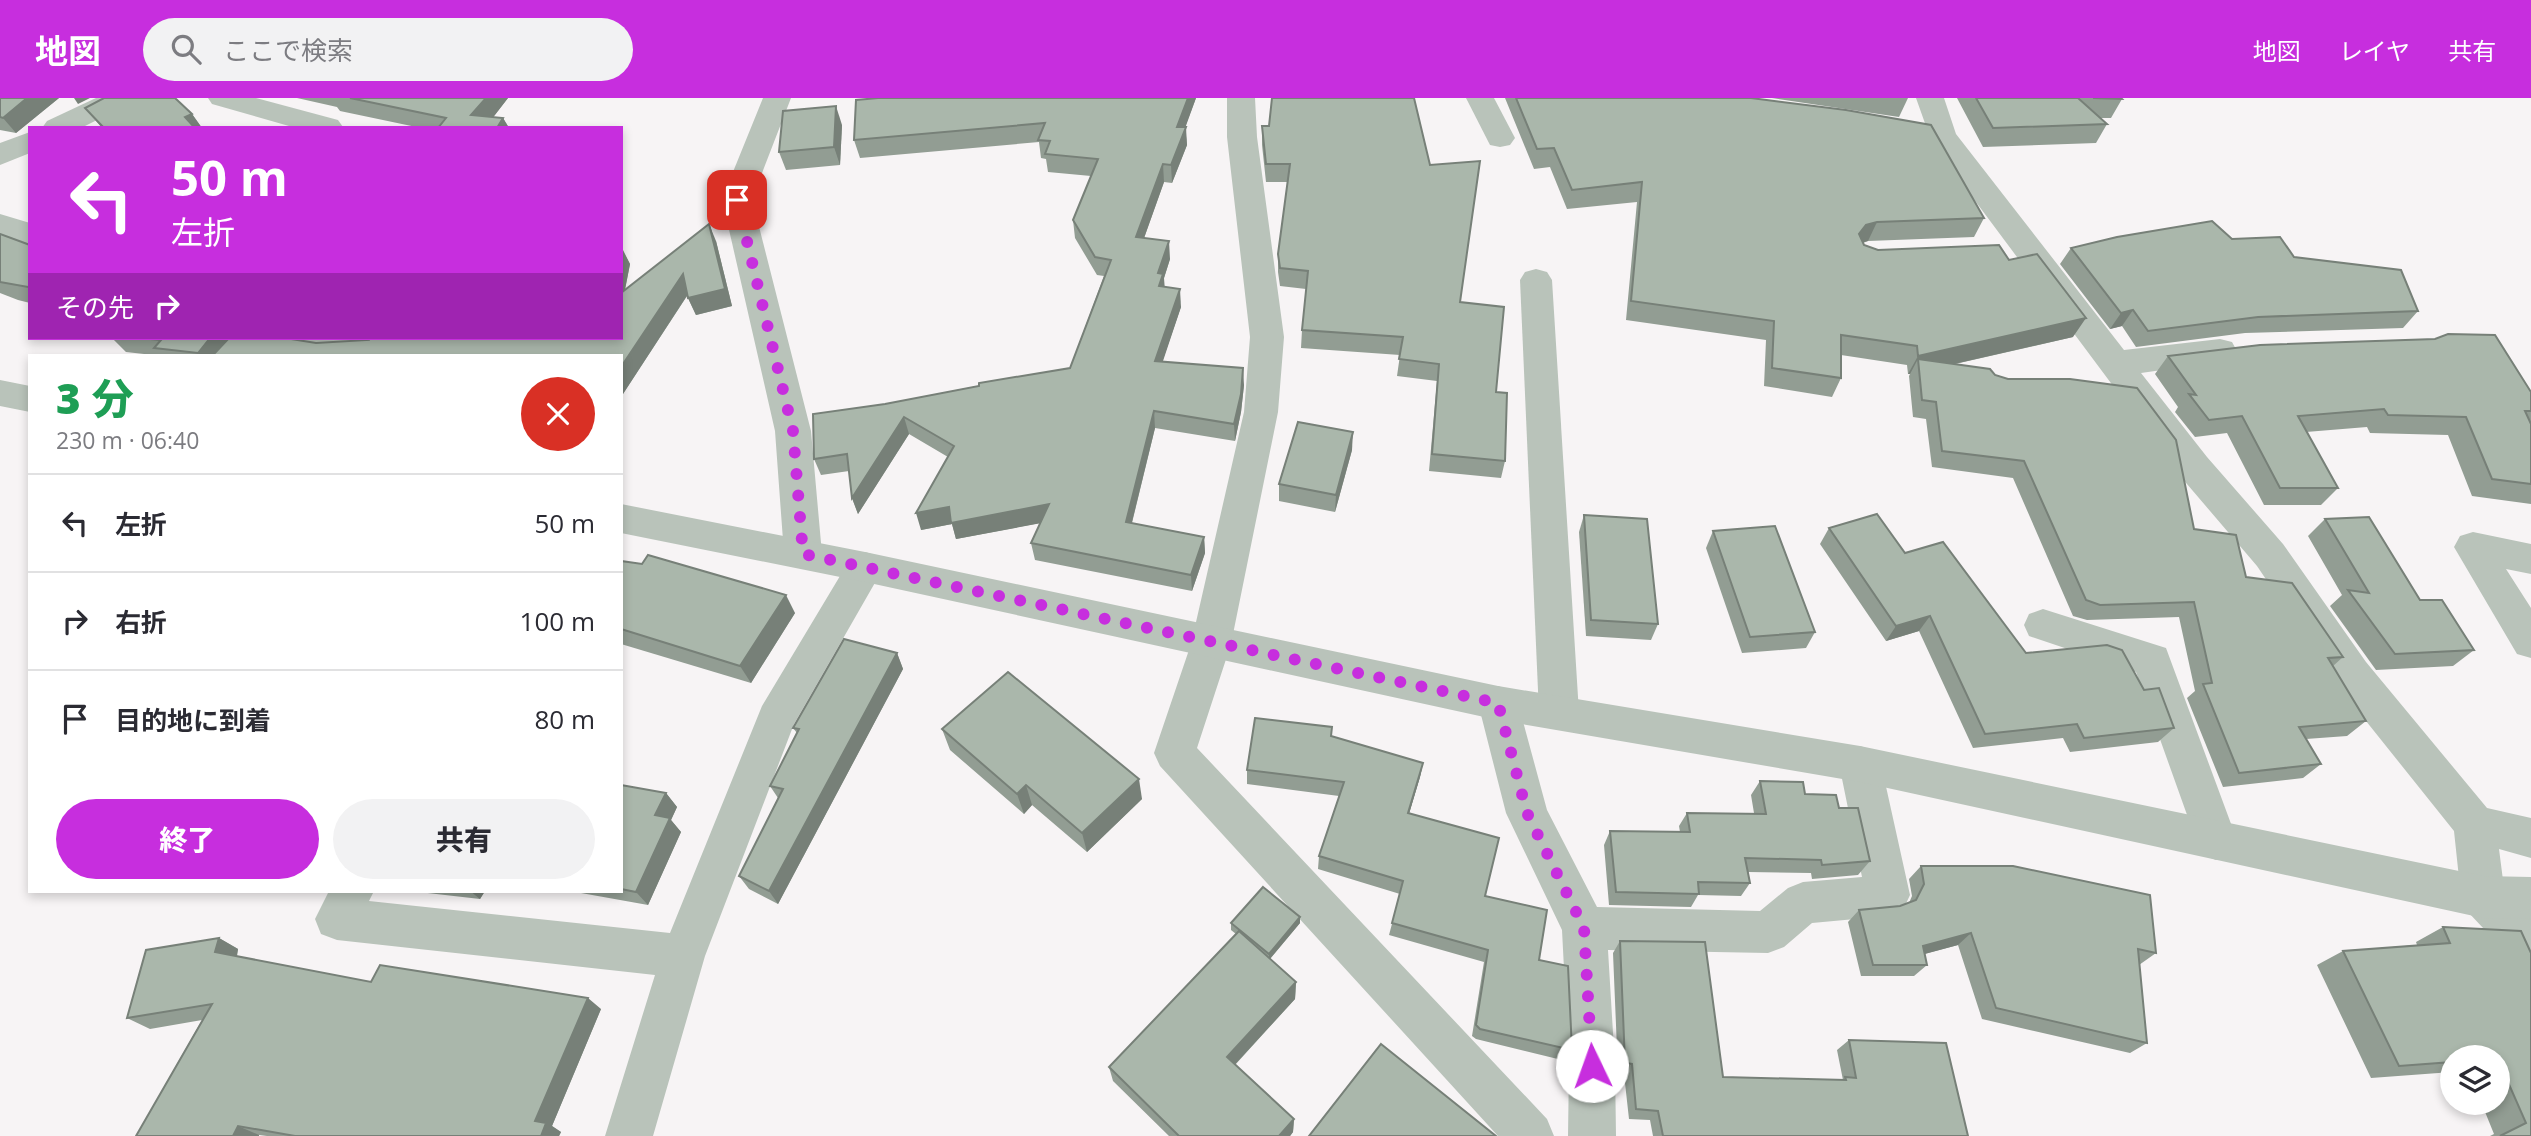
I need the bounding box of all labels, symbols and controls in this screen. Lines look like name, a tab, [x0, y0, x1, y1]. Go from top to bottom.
search box	[143, 18, 633, 81]
text: 地図	[35, 28, 101, 73]
icon: search	[167, 30, 205, 68]
text: ここで検索	[223, 32, 353, 68]
text: 地図	[2253, 34, 2301, 67]
text: レイヤ	[2339, 34, 2410, 67]
text: 共有	[2448, 34, 2496, 67]
text: 50 m	[171, 144, 288, 210]
icon: left	[56, 154, 147, 245]
pin	[707, 170, 767, 230]
icon: arrive	[718, 181, 756, 219]
text: 左折	[171, 210, 235, 253]
icon: right	[148, 287, 186, 325]
text: その先	[56, 289, 134, 325]
text: 3 分	[56, 369, 134, 426]
button: close	[521, 377, 595, 451]
text: 230 m · 06:40	[56, 424, 199, 456]
icon: left	[56, 504, 94, 542]
text: 50 m	[534, 505, 595, 541]
text: 左折	[115, 506, 167, 542]
icon: right	[56, 602, 94, 640]
text: 100 m	[520, 603, 595, 639]
text: 右折	[115, 604, 167, 640]
icon: arrive	[56, 700, 94, 738]
text: 80 m	[534, 701, 595, 737]
text: 目的地に到着	[115, 702, 271, 738]
button: 終了	[56, 799, 319, 879]
button: 共有	[333, 799, 595, 879]
position arrow	[1555, 1029, 1629, 1103]
map controls	[2440, 1045, 2510, 1115]
button: layers	[2440, 1045, 2510, 1115]

